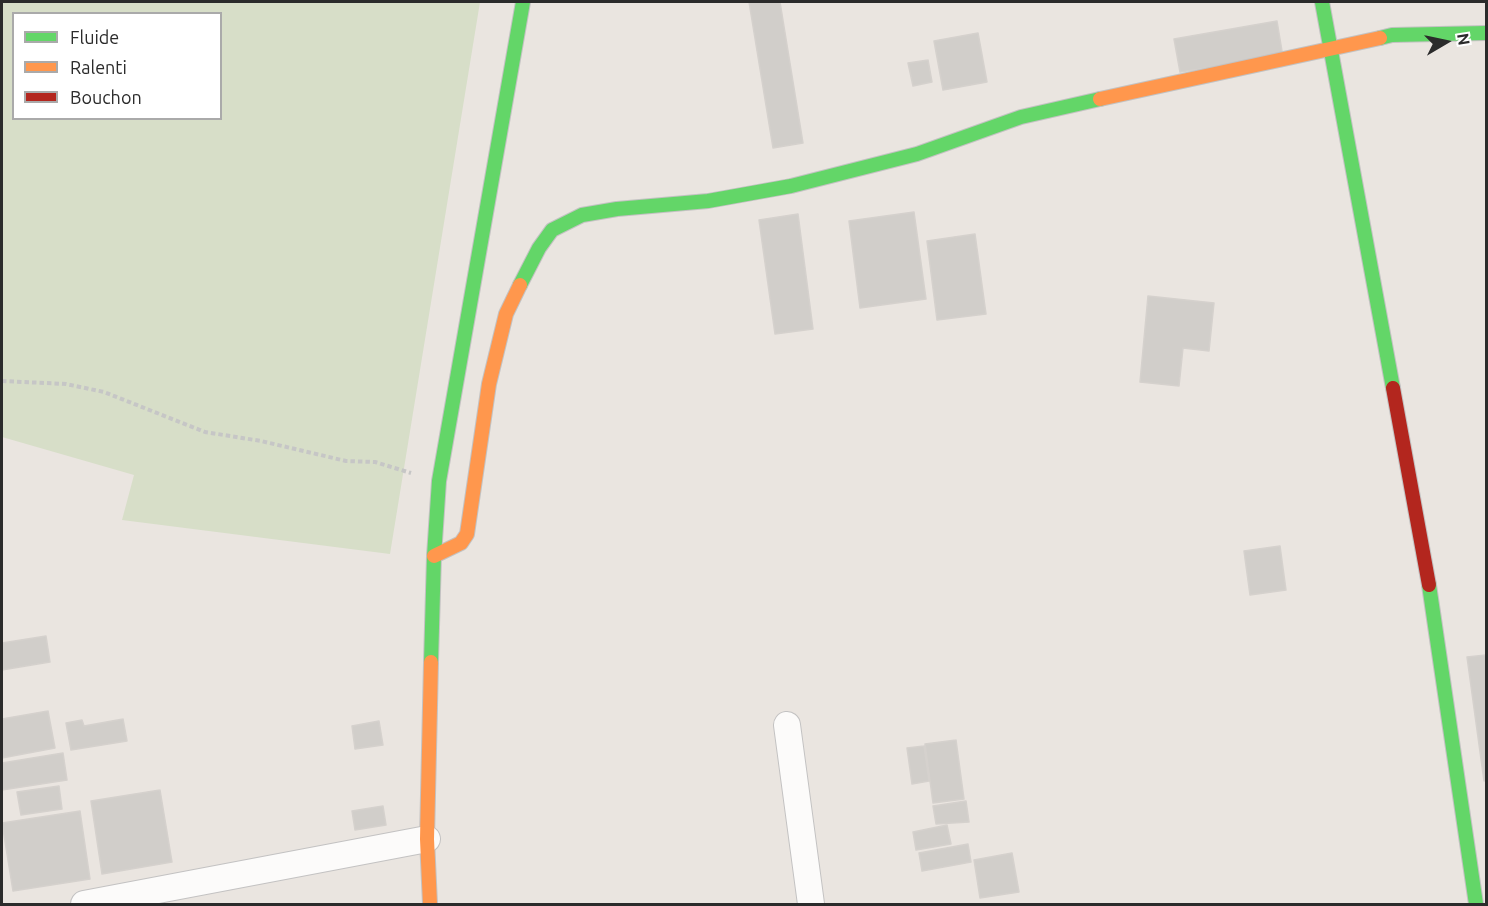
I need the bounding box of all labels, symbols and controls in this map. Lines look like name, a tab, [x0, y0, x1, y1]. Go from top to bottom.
legend	[12, 12, 222, 120]
north arrow	[1416, 12, 1476, 72]
text: Fluide	[70, 27, 119, 47]
text: N	[1454, 32, 1474, 46]
text: Ralenti	[70, 57, 127, 77]
text: Bouchon	[70, 87, 142, 107]

